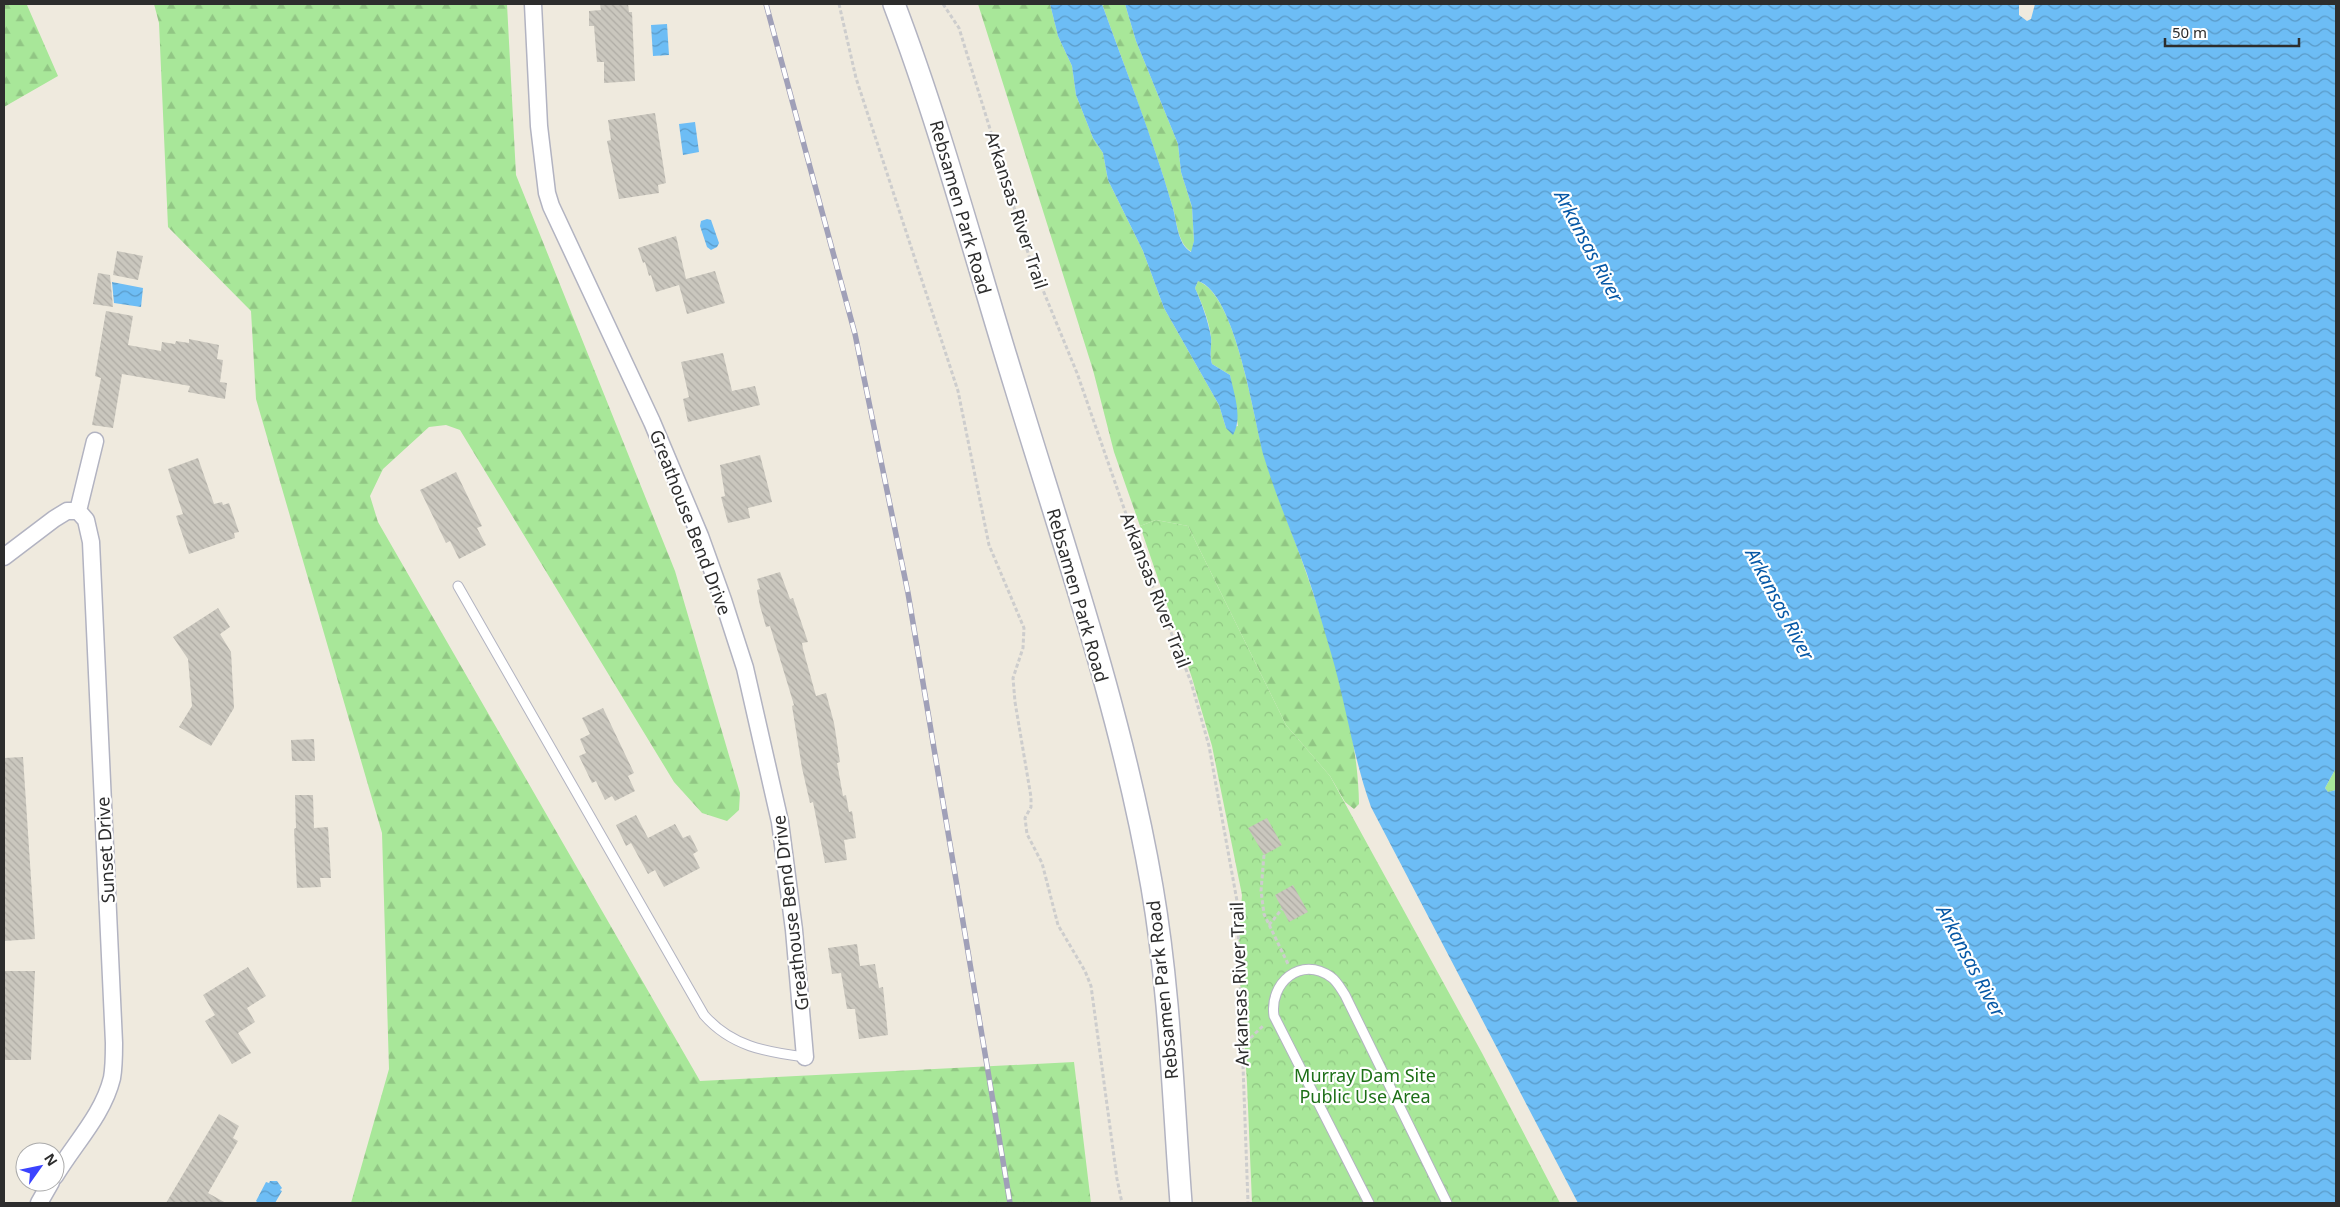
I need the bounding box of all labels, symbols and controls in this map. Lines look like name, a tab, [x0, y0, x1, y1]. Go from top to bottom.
scale bar	[2165, 15, 2299, 47]
text: 50 m	[2172, 22, 2207, 42]
street label: Rebsamen Park Road	[925, 117, 997, 297]
street label: Arkansas River Trail	[980, 128, 1054, 292]
water label: Arkansas River	[1548, 184, 1630, 308]
street label: Greathouse Bend Drive	[645, 426, 737, 618]
street label: Rebsamen Park Road	[1042, 505, 1114, 685]
street label: Arkansas River Trail	[1115, 509, 1197, 671]
water label: Arkansas River	[1739, 542, 1821, 666]
street label: Sunset Drive	[90, 796, 120, 904]
street label: Greathouse Bend Drive	[766, 814, 814, 1012]
street label: Rebsamen Park Road	[1141, 899, 1183, 1081]
water label: Arkansas River	[1930, 899, 2012, 1023]
street label: Arkansas River Trail	[1224, 901, 1254, 1067]
park label: Murray Dam Site Public Use Area	[1294, 1063, 1436, 1108]
north arrow	[15, 1142, 65, 1192]
text: N	[40, 1150, 62, 1170]

